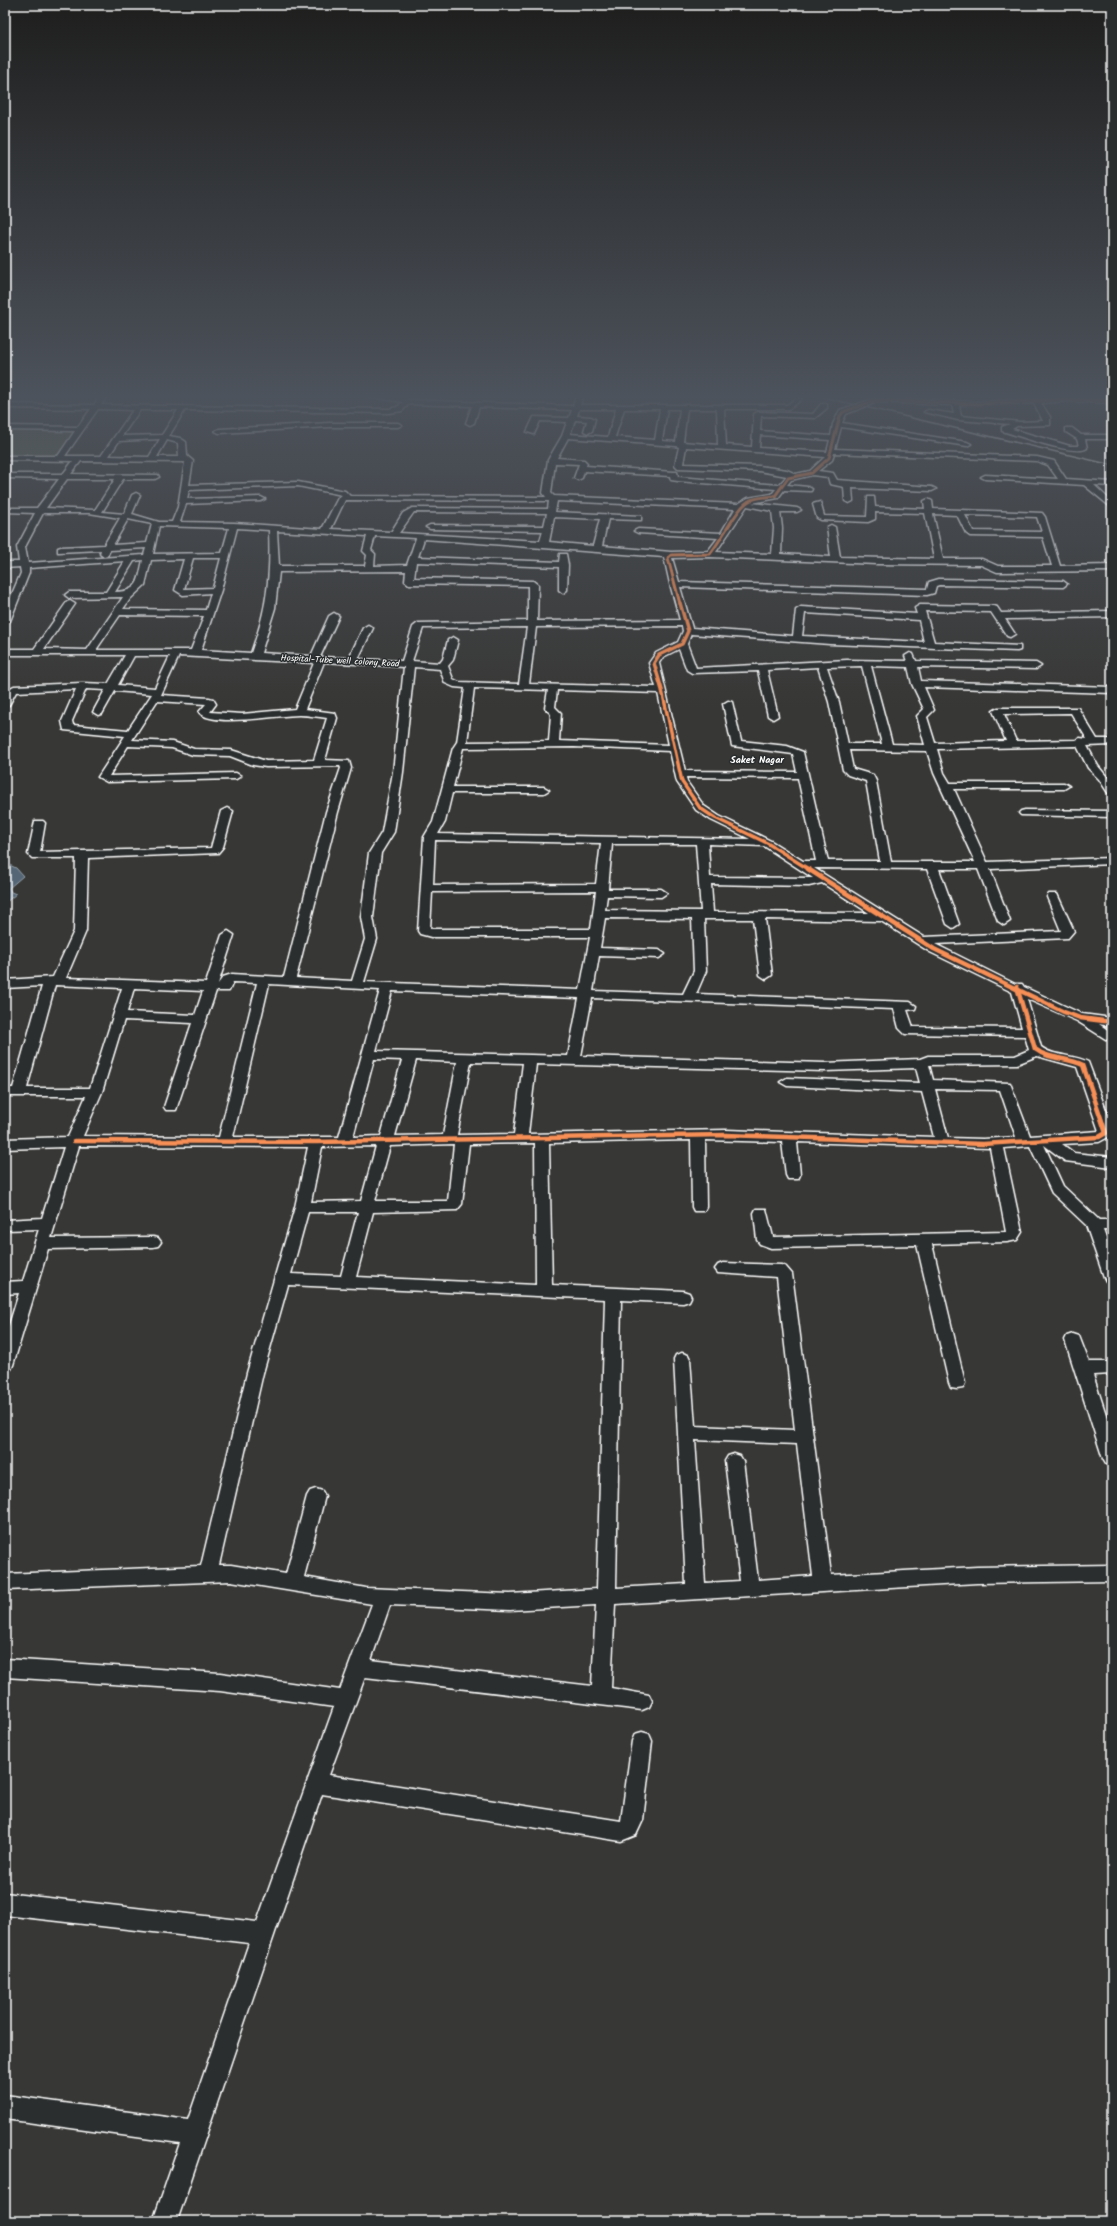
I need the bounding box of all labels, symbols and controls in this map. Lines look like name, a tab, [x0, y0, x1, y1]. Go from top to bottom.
street label: Hospital-Tube well colony Road	[280, 650, 400, 672]
district label: Saket Nagar	[730, 752, 784, 768]

